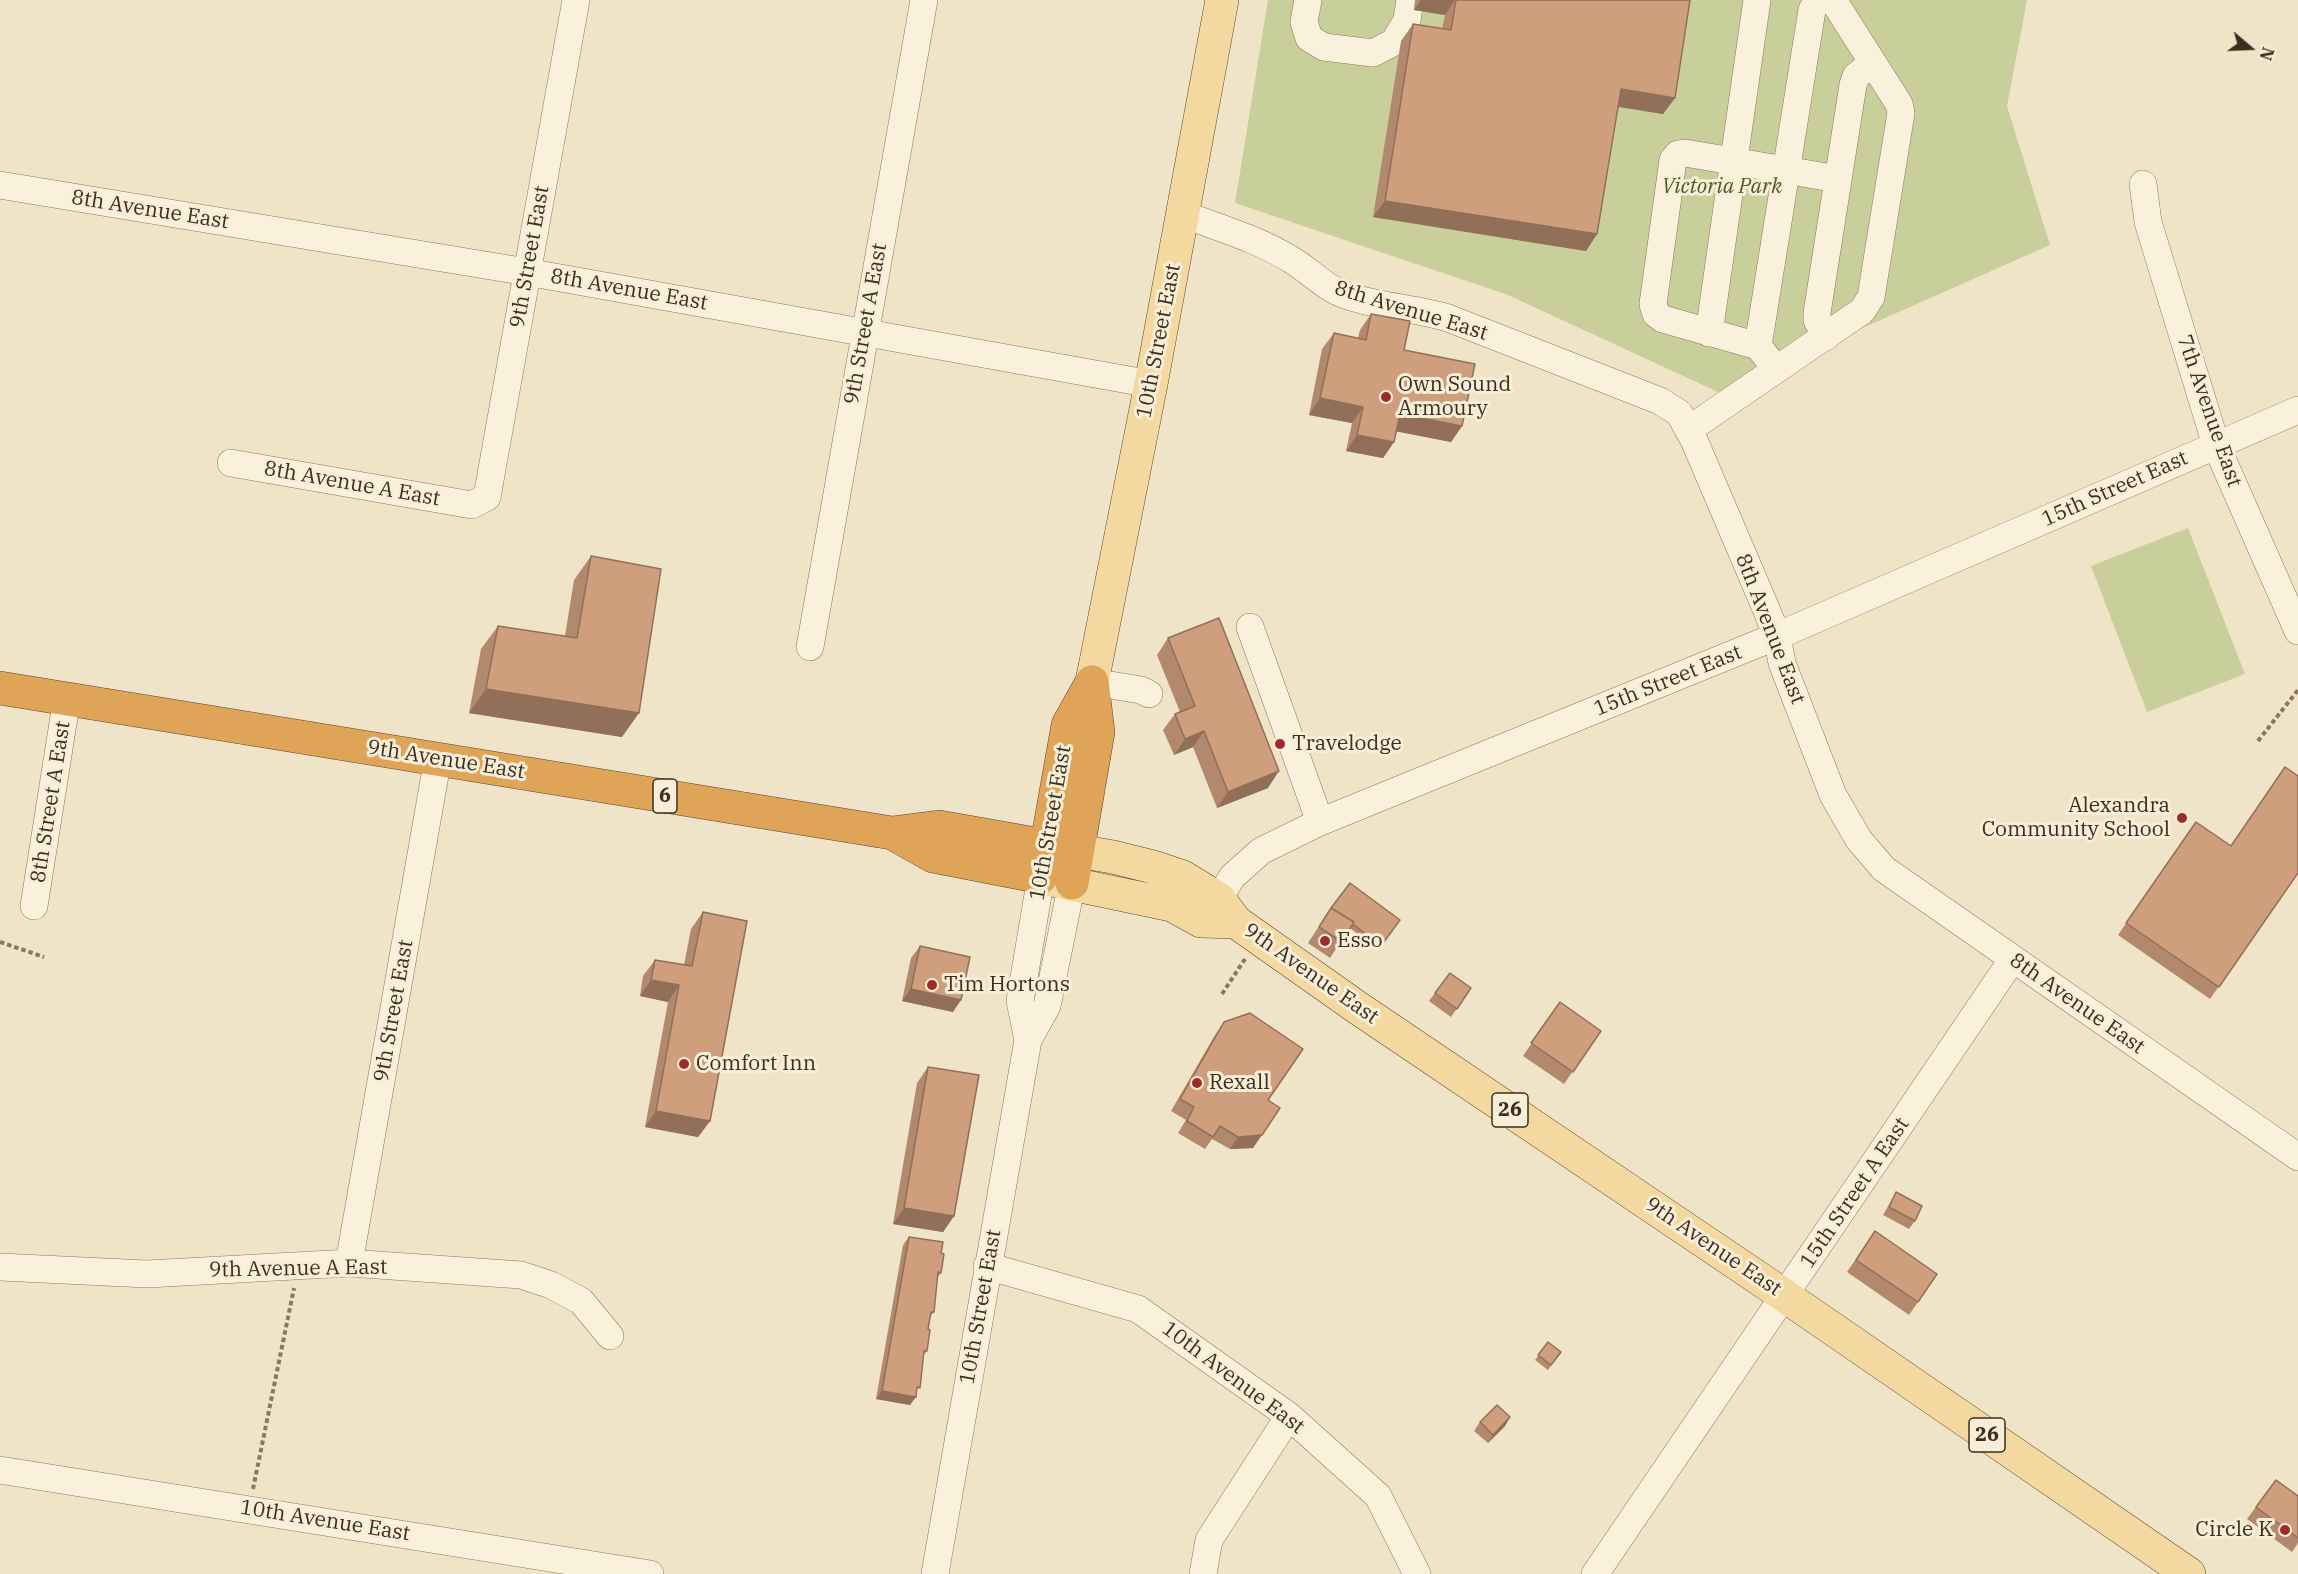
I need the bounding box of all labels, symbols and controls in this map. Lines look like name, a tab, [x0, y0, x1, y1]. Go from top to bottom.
north arrow	[2220, 18, 2280, 78]
text: N	[2256, 45, 2279, 63]
park label: Victoria Park	[1662, 174, 1782, 200]
street label: 9th Street East	[505, 184, 555, 330]
street label: 8th Avenue East	[69, 185, 231, 235]
street label: 9th Street A East	[839, 241, 893, 407]
street label: 10th Street East	[1132, 262, 1186, 420]
street label: 8th Avenue East	[548, 264, 710, 316]
street label: 8th Avenue East	[1331, 276, 1491, 346]
street label: 7th Avenue East	[2171, 332, 2247, 490]
place label: Own Sound Armoury	[1398, 372, 1511, 422]
marker: Own Sound Armoury	[1379, 390, 1393, 404]
street label: 15th Street East	[2038, 446, 2192, 532]
street label: 8th Avenue A East	[262, 456, 442, 512]
street label: 8th Avenue East	[1730, 550, 1810, 708]
street label: 15th Street East	[1591, 640, 1745, 722]
street label: 8th Street A East	[26, 719, 76, 885]
place label: Travelodge	[1292, 731, 1402, 757]
street label: 9th Avenue East	[365, 735, 527, 785]
marker: Travelodge	[1273, 737, 1287, 751]
street label: 10th Street East	[1025, 744, 1077, 902]
road number: 6	[653, 779, 677, 813]
place label: Alexandra Community School	[1982, 793, 2170, 843]
marker: Alexandra Community School	[2175, 811, 2189, 825]
street label: 9th Avenue East	[1239, 918, 1383, 1030]
place label: Esso	[1337, 928, 1383, 954]
marker: Esso	[1318, 934, 1332, 948]
street label: 9th Street East	[369, 938, 419, 1084]
street label: 8th Avenue East	[2005, 948, 2149, 1060]
place label: Tim Hortons	[944, 972, 1070, 998]
marker: Tim Hortons	[925, 978, 939, 992]
place label: Comfort Inn	[696, 1051, 816, 1077]
marker: Comfort Inn	[677, 1057, 691, 1071]
place label: Rexall	[1209, 1070, 1270, 1096]
marker: Rexall	[1190, 1076, 1204, 1090]
road number: 26	[1492, 1093, 1528, 1127]
street label: 15th Street A East	[1795, 1113, 1915, 1273]
street label: 9th Avenue East	[1640, 1192, 1786, 1302]
street label: 10th Street East	[955, 1228, 1007, 1386]
street label: 9th Avenue A East	[209, 1255, 387, 1283]
street label: 10th Avenue East	[1157, 1316, 1309, 1440]
road number: 26	[1969, 1418, 2005, 1452]
street label: 10th Avenue East	[238, 1495, 412, 1547]
place label: Circle K	[2195, 1517, 2273, 1543]
marker: Circle K	[2278, 1523, 2292, 1537]

